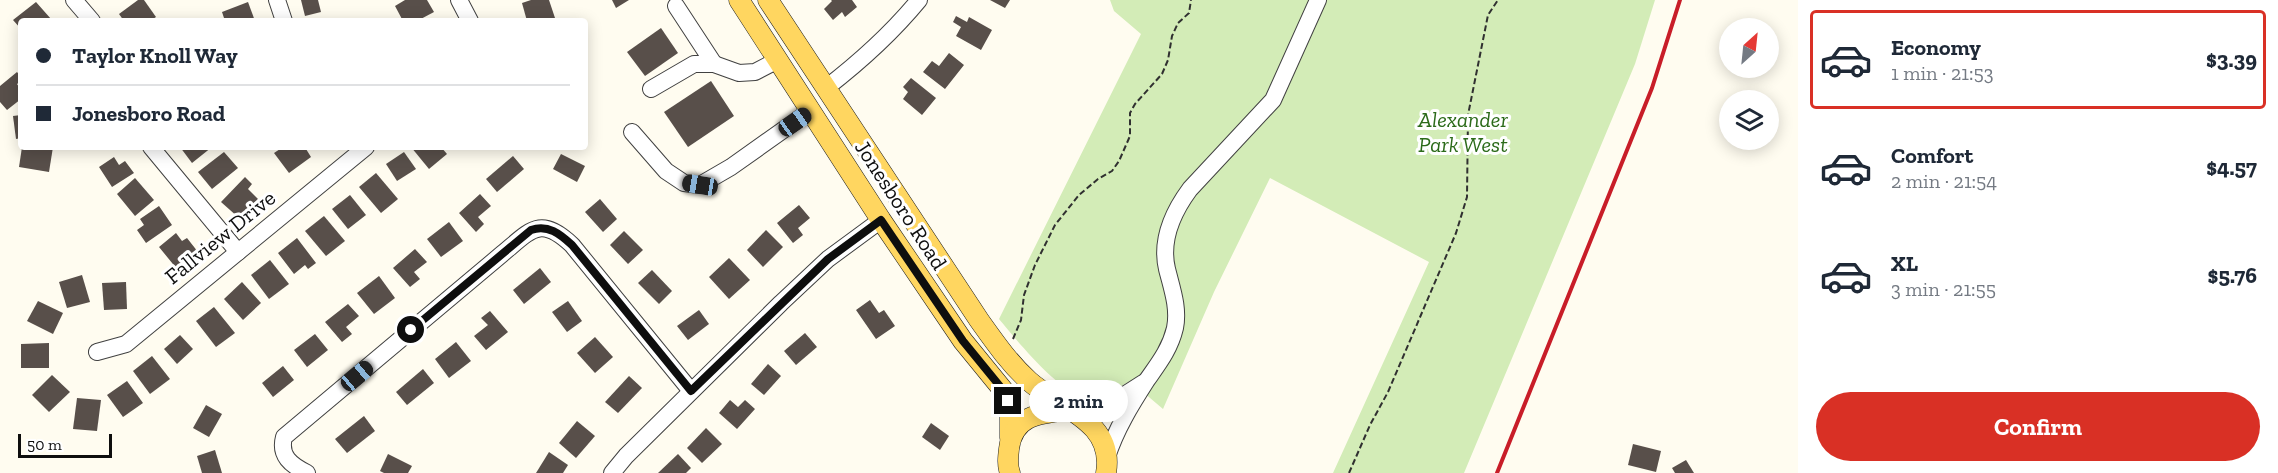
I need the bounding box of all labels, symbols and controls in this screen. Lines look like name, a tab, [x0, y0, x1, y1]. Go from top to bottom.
north arrow	[1719, 18, 1779, 78]
map controls	[1719, 18, 1779, 150]
icon: car	[1819, 33, 1873, 87]
text: Economy	[1891, 34, 1981, 61]
text: Taylor Knoll Way	[72, 42, 238, 69]
text: $3.39	[2206, 46, 2257, 73]
text: 1 min · 21:53	[1891, 61, 1994, 85]
button: layers	[1719, 90, 1779, 150]
text: Jonesboro Road	[72, 100, 225, 127]
car	[775, 104, 815, 140]
park label: Alexander Park West	[1417, 106, 1508, 158]
street label: Jonesboro Road	[849, 135, 953, 275]
icon: car	[1819, 141, 1873, 195]
text: Comfort	[1891, 142, 1973, 169]
text: $4.57	[2206, 154, 2257, 181]
text: 2 min · 21:54	[1891, 169, 1997, 193]
car	[681, 173, 719, 197]
street label: Fallview Drive	[159, 184, 281, 290]
icon: car	[1819, 249, 1873, 303]
text: XL	[1891, 250, 1918, 277]
text: $5.76	[2208, 262, 2257, 289]
text: 3 min · 21:55	[1891, 277, 1996, 301]
route start	[397, 316, 424, 343]
car	[337, 358, 377, 394]
callout: 2 min	[1029, 380, 1128, 422]
route end	[994, 387, 1021, 414]
text: 2 min	[1054, 389, 1103, 413]
button: Confirm	[1816, 392, 2260, 461]
scale bar	[18, 431, 112, 458]
text: 50 m	[27, 435, 62, 454]

